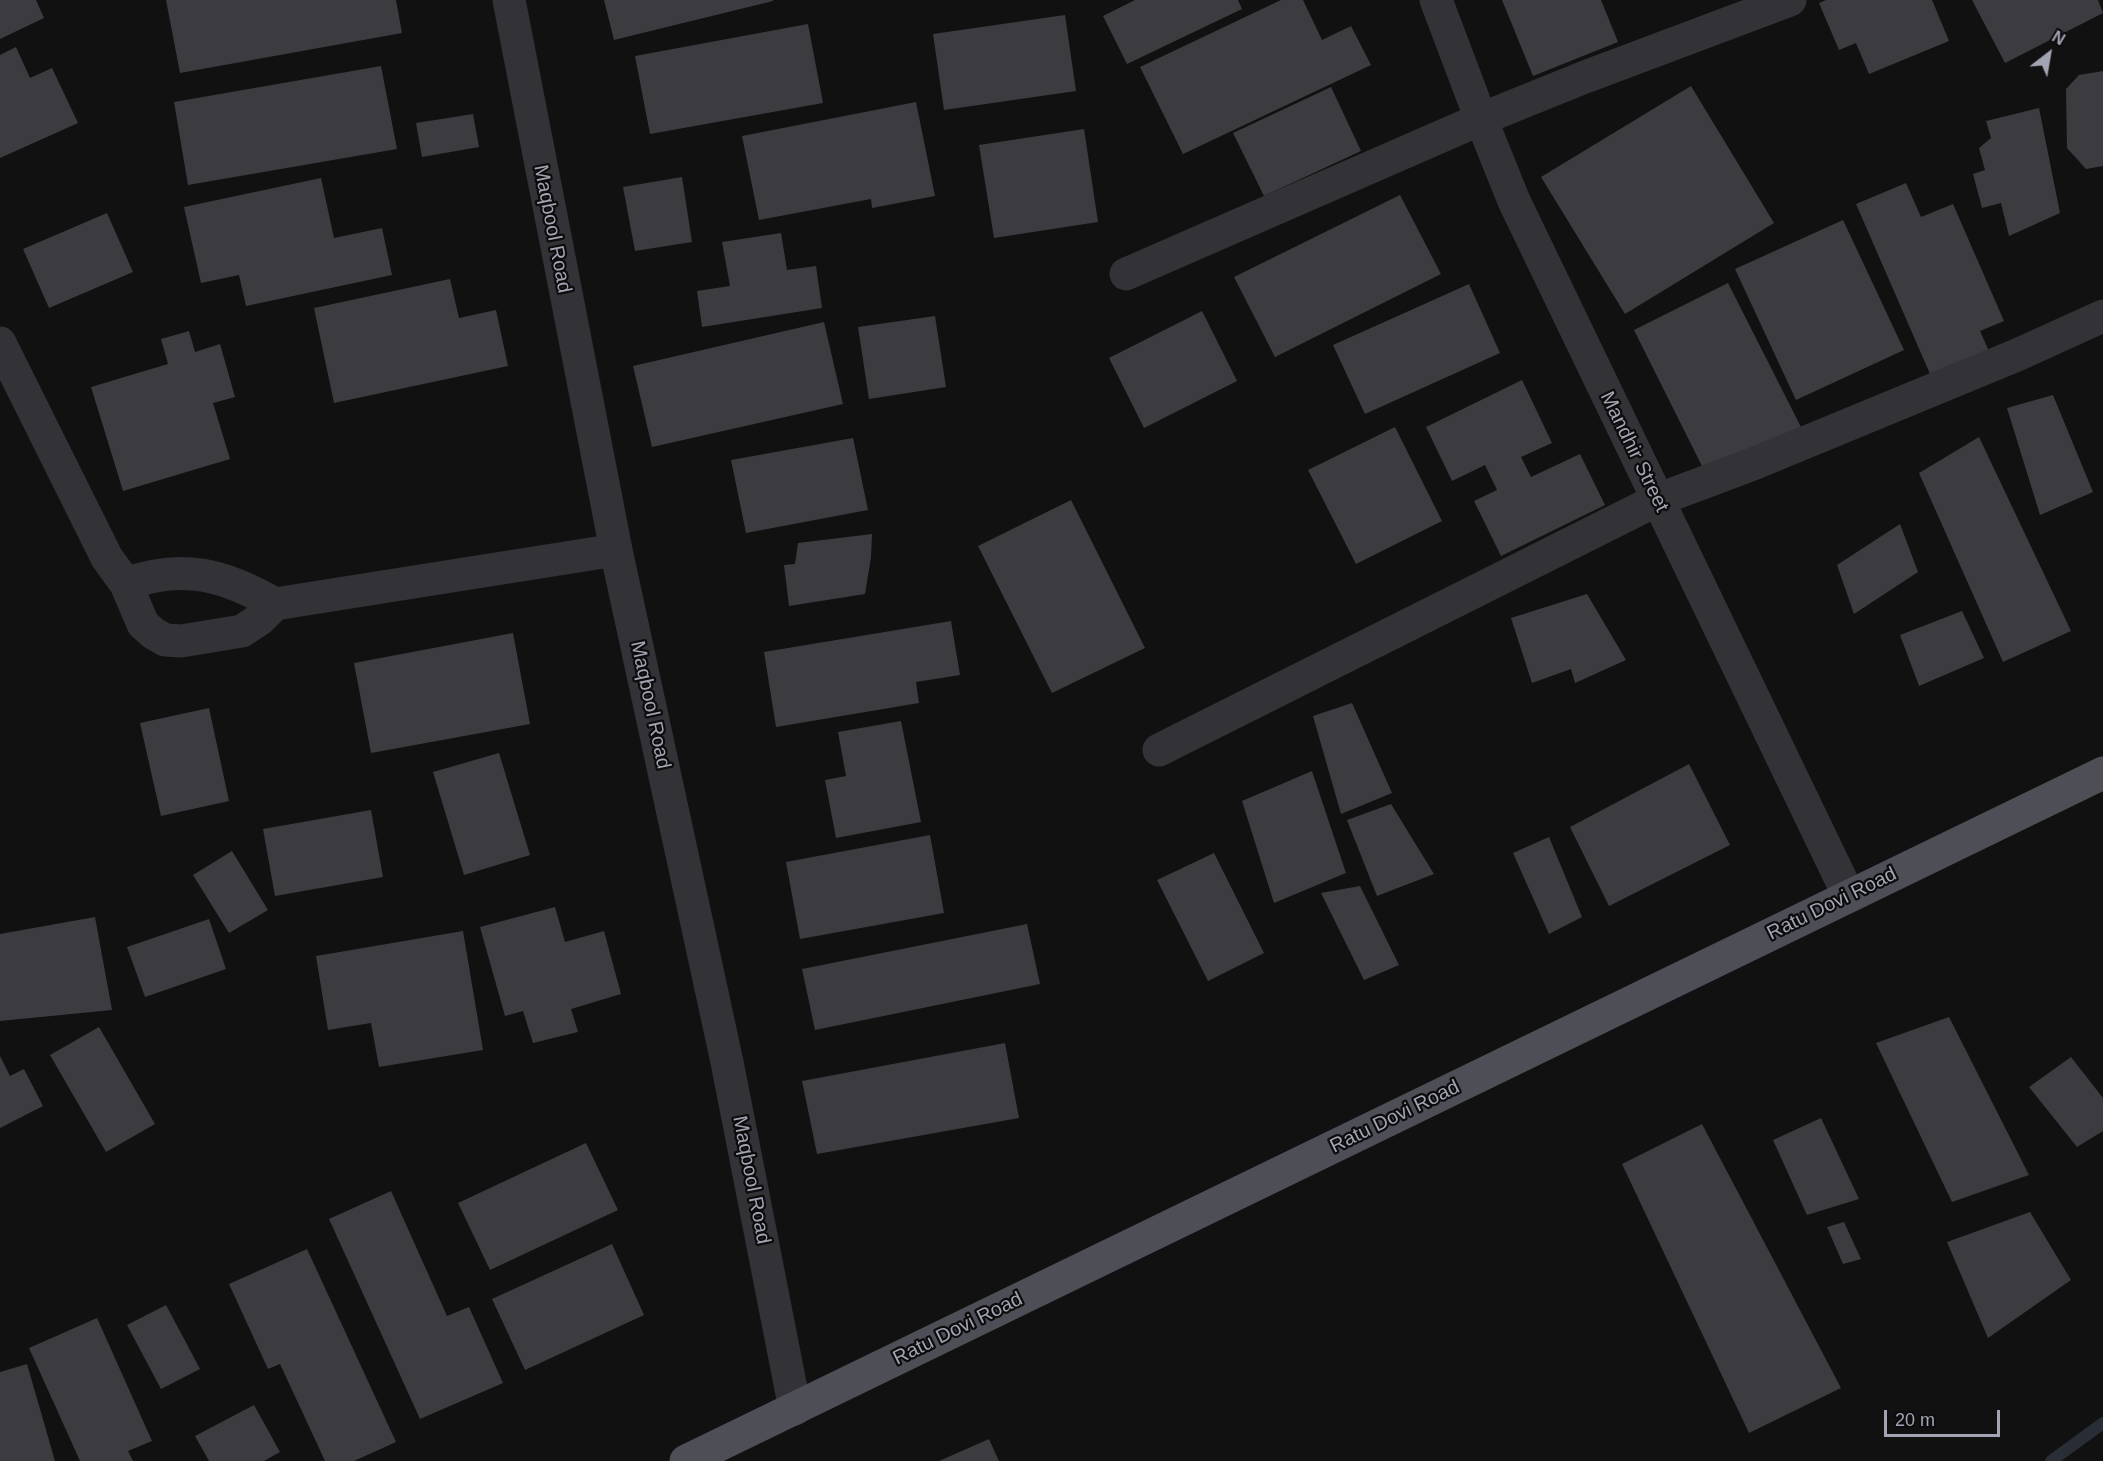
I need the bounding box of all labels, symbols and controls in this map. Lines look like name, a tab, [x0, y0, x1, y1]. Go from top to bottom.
north arrow	[2019, 24, 2079, 84]
text: N	[2049, 28, 2068, 48]
street label: Maqbool Road	[528, 163, 576, 295]
street label: Mandhir Street	[1594, 388, 1674, 516]
street label: Maqbool Road	[625, 639, 675, 771]
street label: Ratu Dovi Road	[1763, 862, 1901, 946]
street label: Ratu Dovi Road	[1326, 1075, 1464, 1159]
street label: Maqbool Road	[727, 1114, 775, 1246]
street label: Ratu Dovi Road	[889, 1287, 1027, 1371]
scale bar	[1887, 1398, 2002, 1436]
text: 20 m	[1895, 1410, 1935, 1430]

